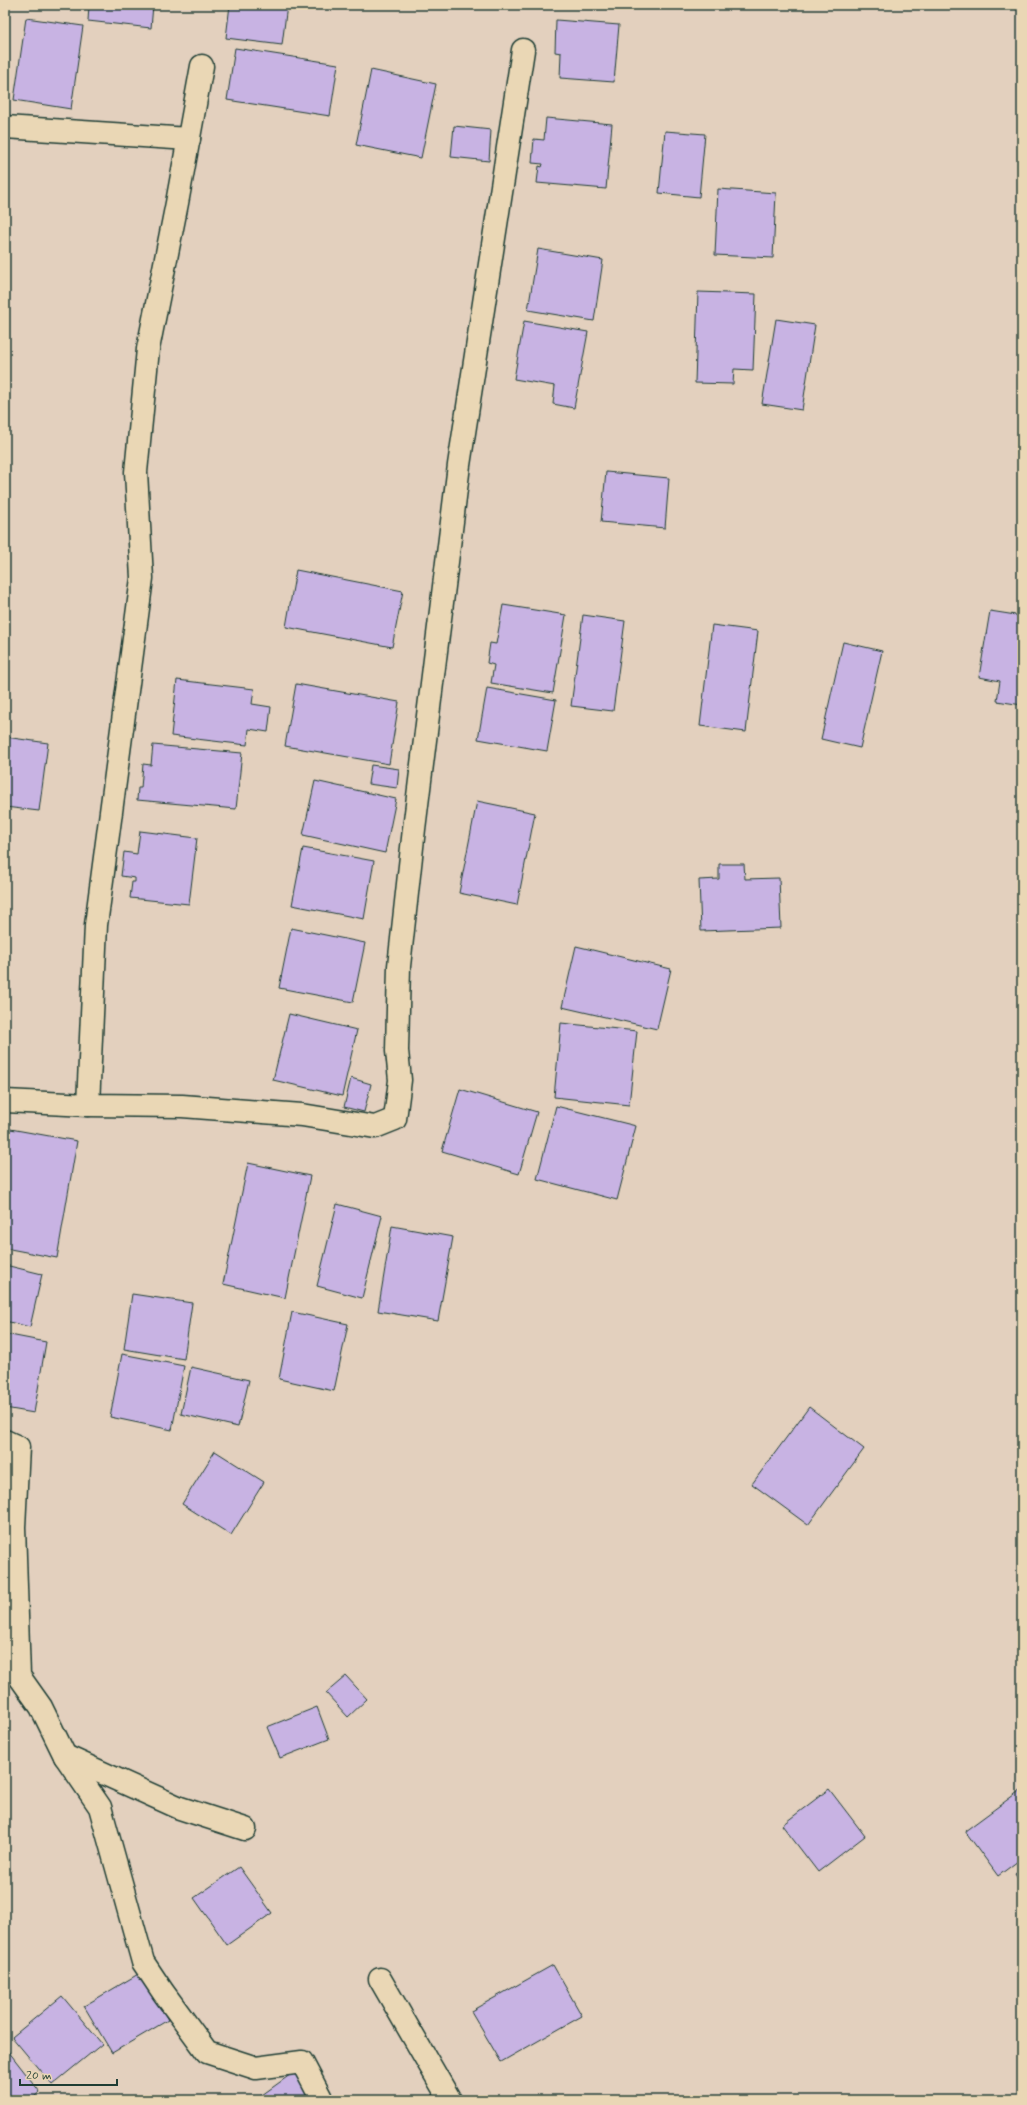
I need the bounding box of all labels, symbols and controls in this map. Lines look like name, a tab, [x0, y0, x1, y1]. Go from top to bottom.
scale bar	[20, 2061, 117, 2087]
text: 20 m	[26, 2068, 52, 2084]

